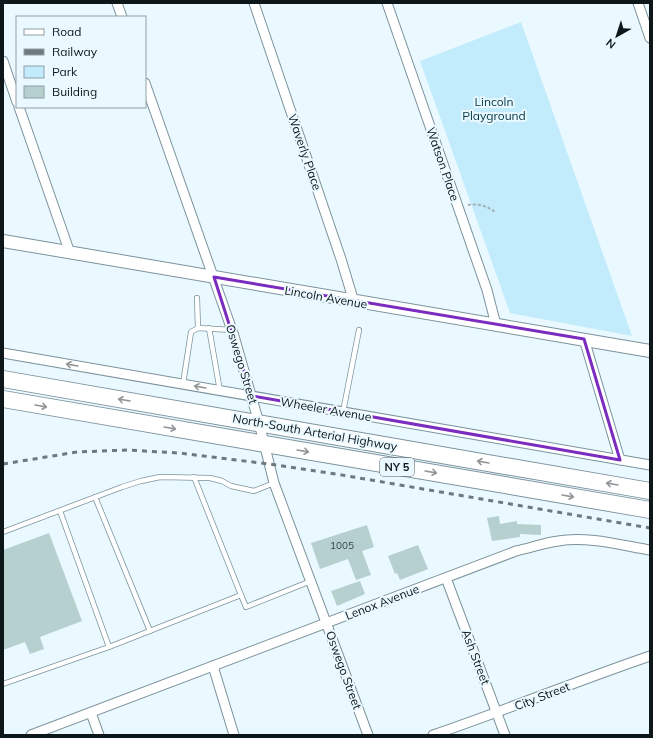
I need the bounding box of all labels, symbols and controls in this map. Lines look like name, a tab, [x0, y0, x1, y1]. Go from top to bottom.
legend	[16, 16, 146, 108]
north arrow	[597, 16, 637, 56]
text: Road	[52, 24, 81, 39]
text: N	[603, 36, 618, 52]
text: Railway	[52, 44, 98, 59]
text: Park	[52, 64, 78, 79]
text: Building	[52, 84, 97, 99]
park label: Lincoln Playground	[462, 94, 526, 123]
street label: Waverly Place	[285, 112, 325, 192]
street label: Watson Place	[423, 125, 463, 203]
street label: Lincoln Avenue	[283, 282, 369, 312]
street label: Oswego Street	[223, 322, 261, 406]
one-way arrow	[65, 360, 78, 368]
one-way arrow	[193, 383, 206, 391]
street label: Wheeler Avenue	[279, 394, 373, 424]
one-way arrow	[118, 396, 131, 404]
one-way arrow	[35, 402, 48, 410]
street label: North-South Arterial Highway	[232, 410, 399, 454]
one-way arrow	[163, 424, 176, 432]
one-way arrow	[296, 447, 309, 455]
road number: NY 5	[380, 458, 414, 476]
one-way arrow	[477, 458, 490, 466]
one-way arrow	[424, 469, 437, 477]
one-way arrow	[605, 480, 618, 488]
one-way arrow	[562, 492, 575, 500]
house number: 1005	[330, 539, 354, 552]
street label: Lenox Avenue	[343, 581, 421, 623]
street label: Ash Street	[459, 627, 493, 687]
street label: Oswego Street	[323, 629, 365, 711]
street label: City Street	[512, 679, 572, 713]

